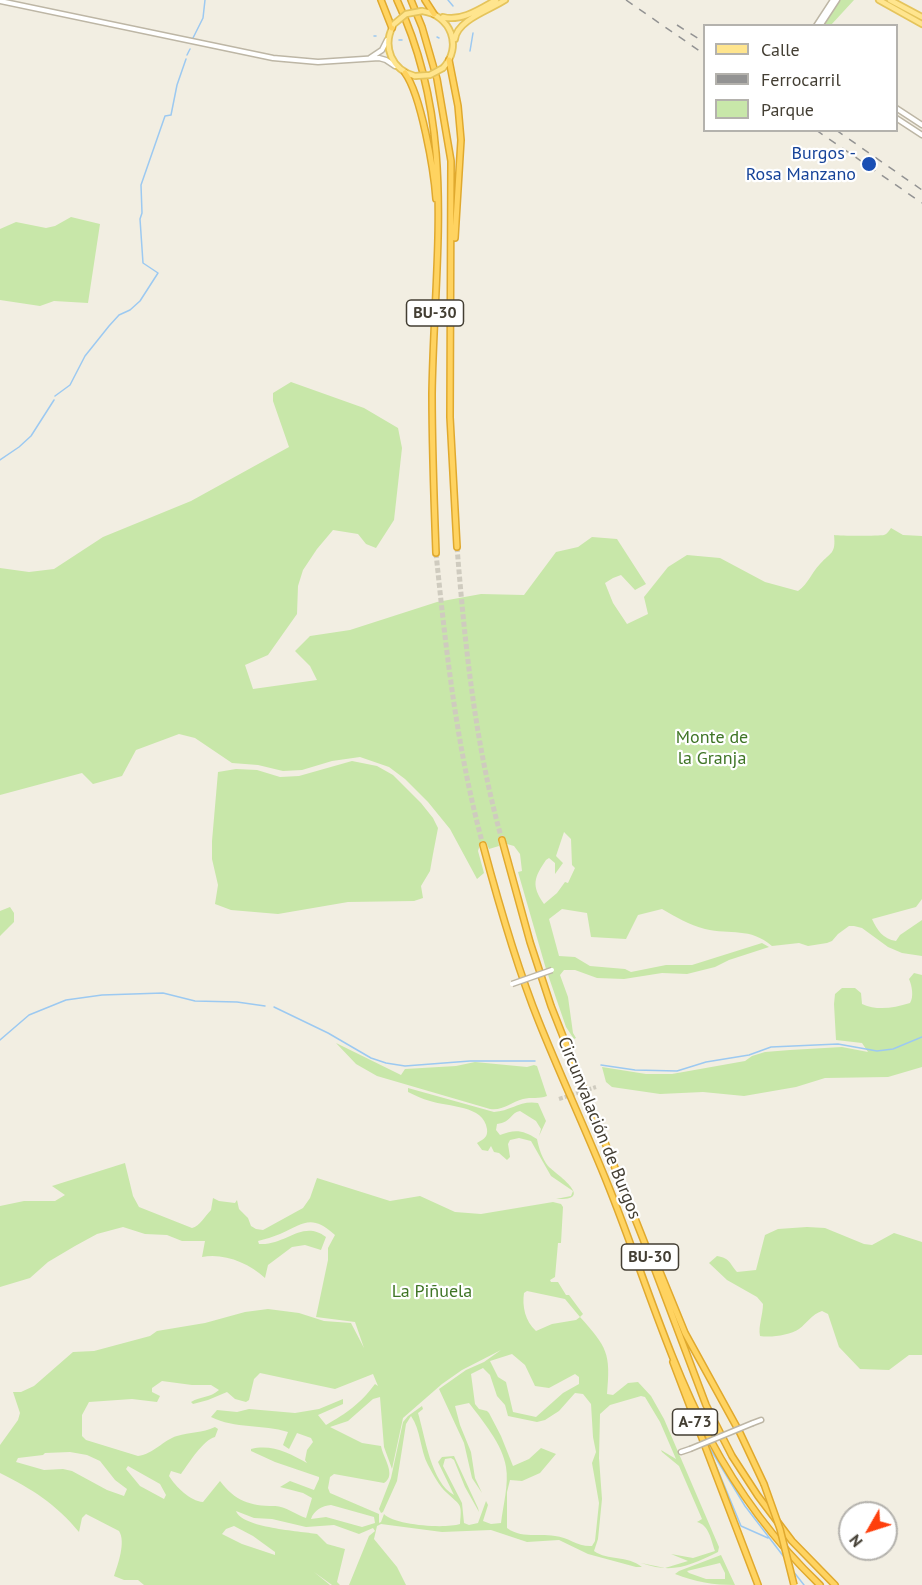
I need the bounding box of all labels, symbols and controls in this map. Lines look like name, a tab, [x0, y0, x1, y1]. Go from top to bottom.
legend	[703, 24, 898, 132]
text: Calle	[761, 38, 800, 61]
text: Ferrocarril	[761, 68, 841, 91]
text: Parque	[761, 98, 814, 121]
place label: Burgos - Rosa Manzano	[746, 143, 856, 186]
marker: Burgos - Rosa Manzano	[860, 155, 878, 173]
road number: BU-30	[406, 300, 464, 326]
park label: Monte de la Granja	[676, 727, 748, 770]
street label: Circunvalación de Burgos	[553, 1034, 645, 1222]
road number: BU-30	[622, 1244, 678, 1270]
park label: La Piñuela	[392, 1281, 472, 1303]
road number: A-73	[672, 1409, 718, 1435]
north arrow	[838, 1501, 898, 1561]
text: N	[844, 1531, 867, 1551]

